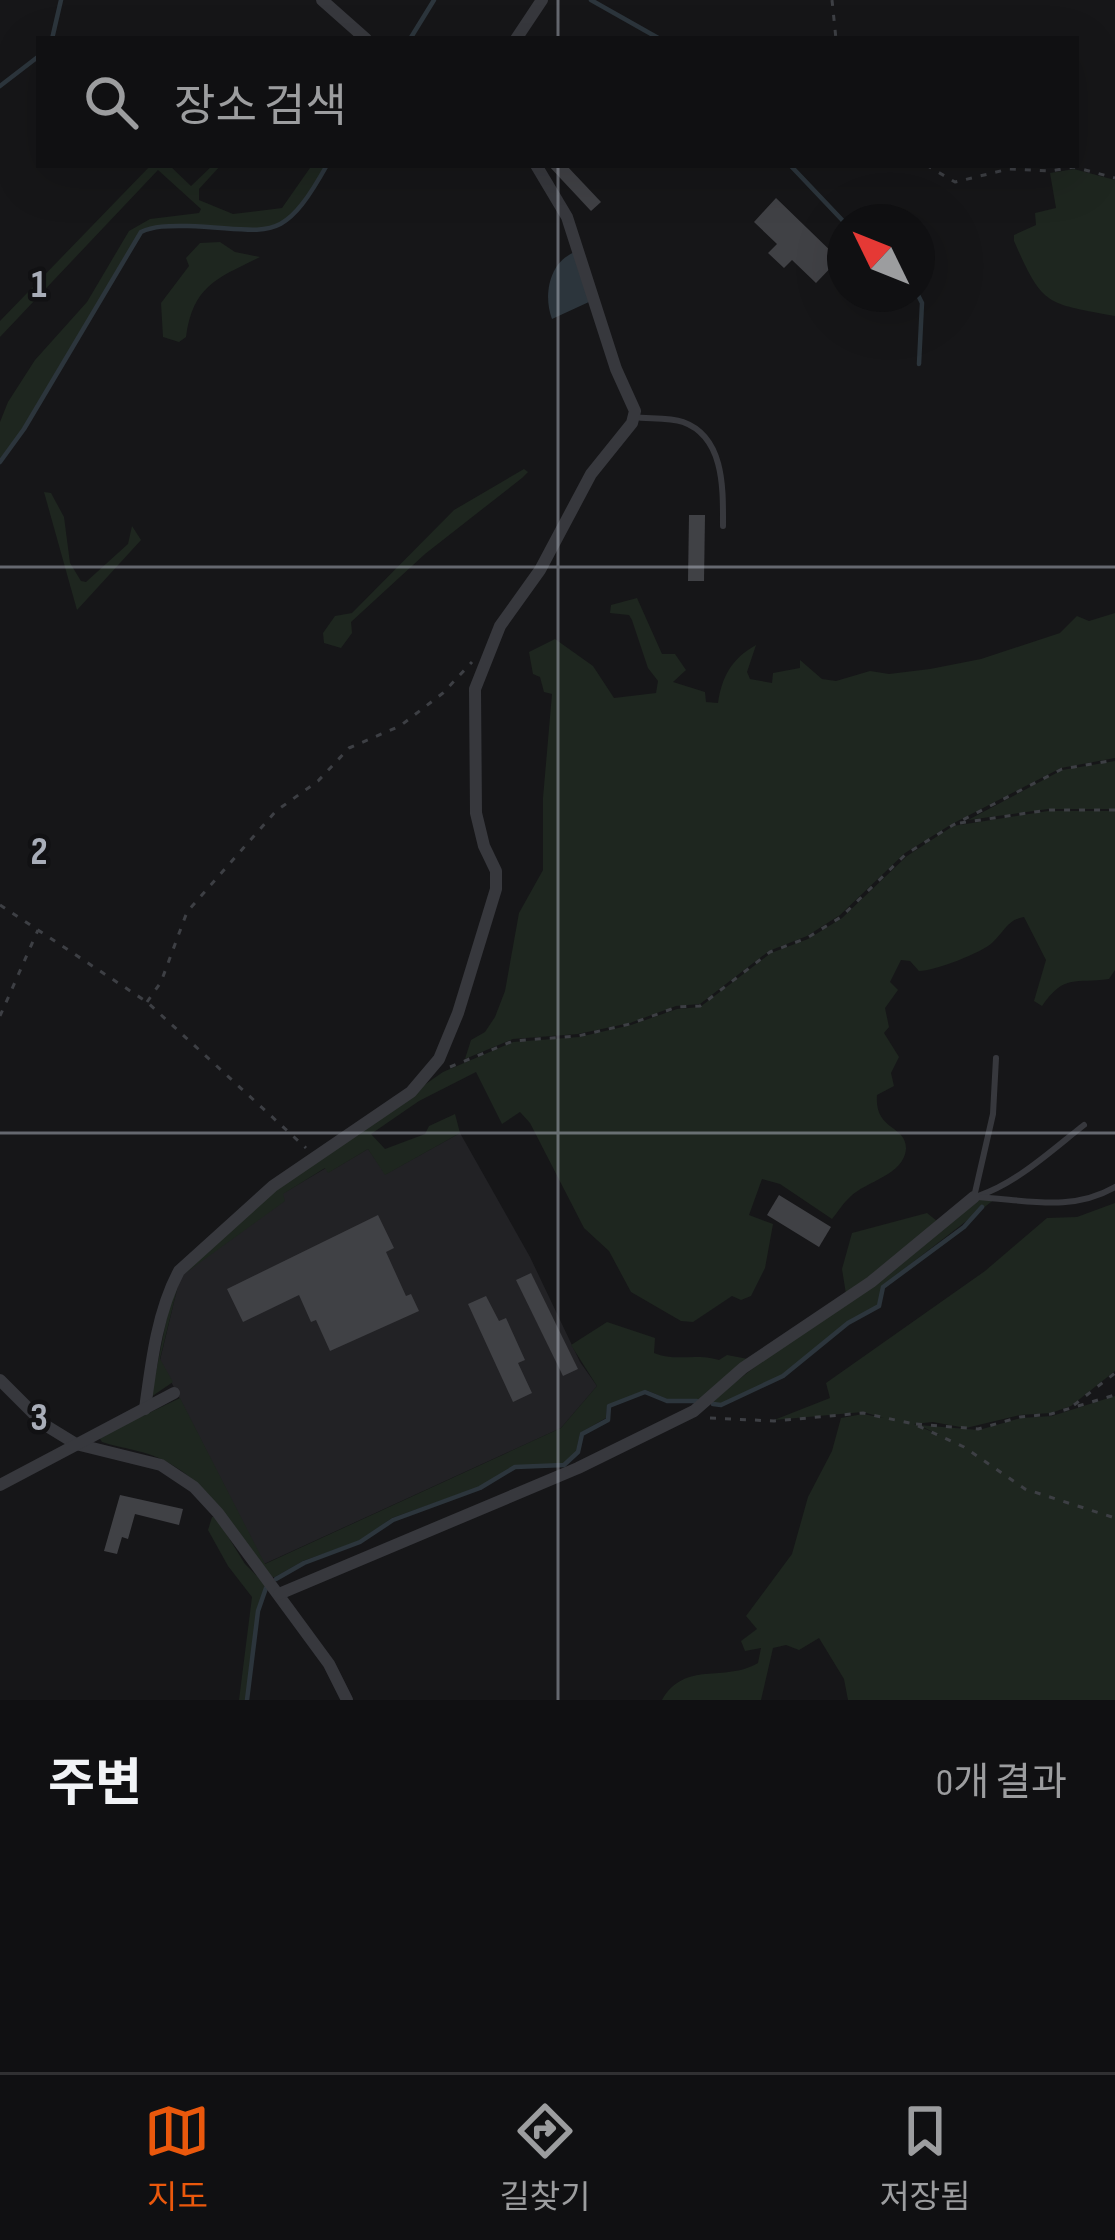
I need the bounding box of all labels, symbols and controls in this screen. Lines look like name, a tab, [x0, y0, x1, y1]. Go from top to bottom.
search box	[36, 36, 1079, 168]
icon: search	[78, 69, 144, 135]
text: 장소 검색	[174, 80, 347, 135]
north arrow	[827, 204, 935, 312]
text: 1	[31, 262, 47, 309]
text: 2	[30, 829, 48, 876]
text: 3	[30, 1395, 48, 1442]
text: 주변	[48, 1754, 142, 1815]
text: 0개 결과	[936, 1760, 1067, 1807]
tab: 지도	[144, 2098, 210, 2218]
tab: 길찾기	[499, 2098, 591, 2218]
tab: 저장됨	[879, 2098, 971, 2218]

